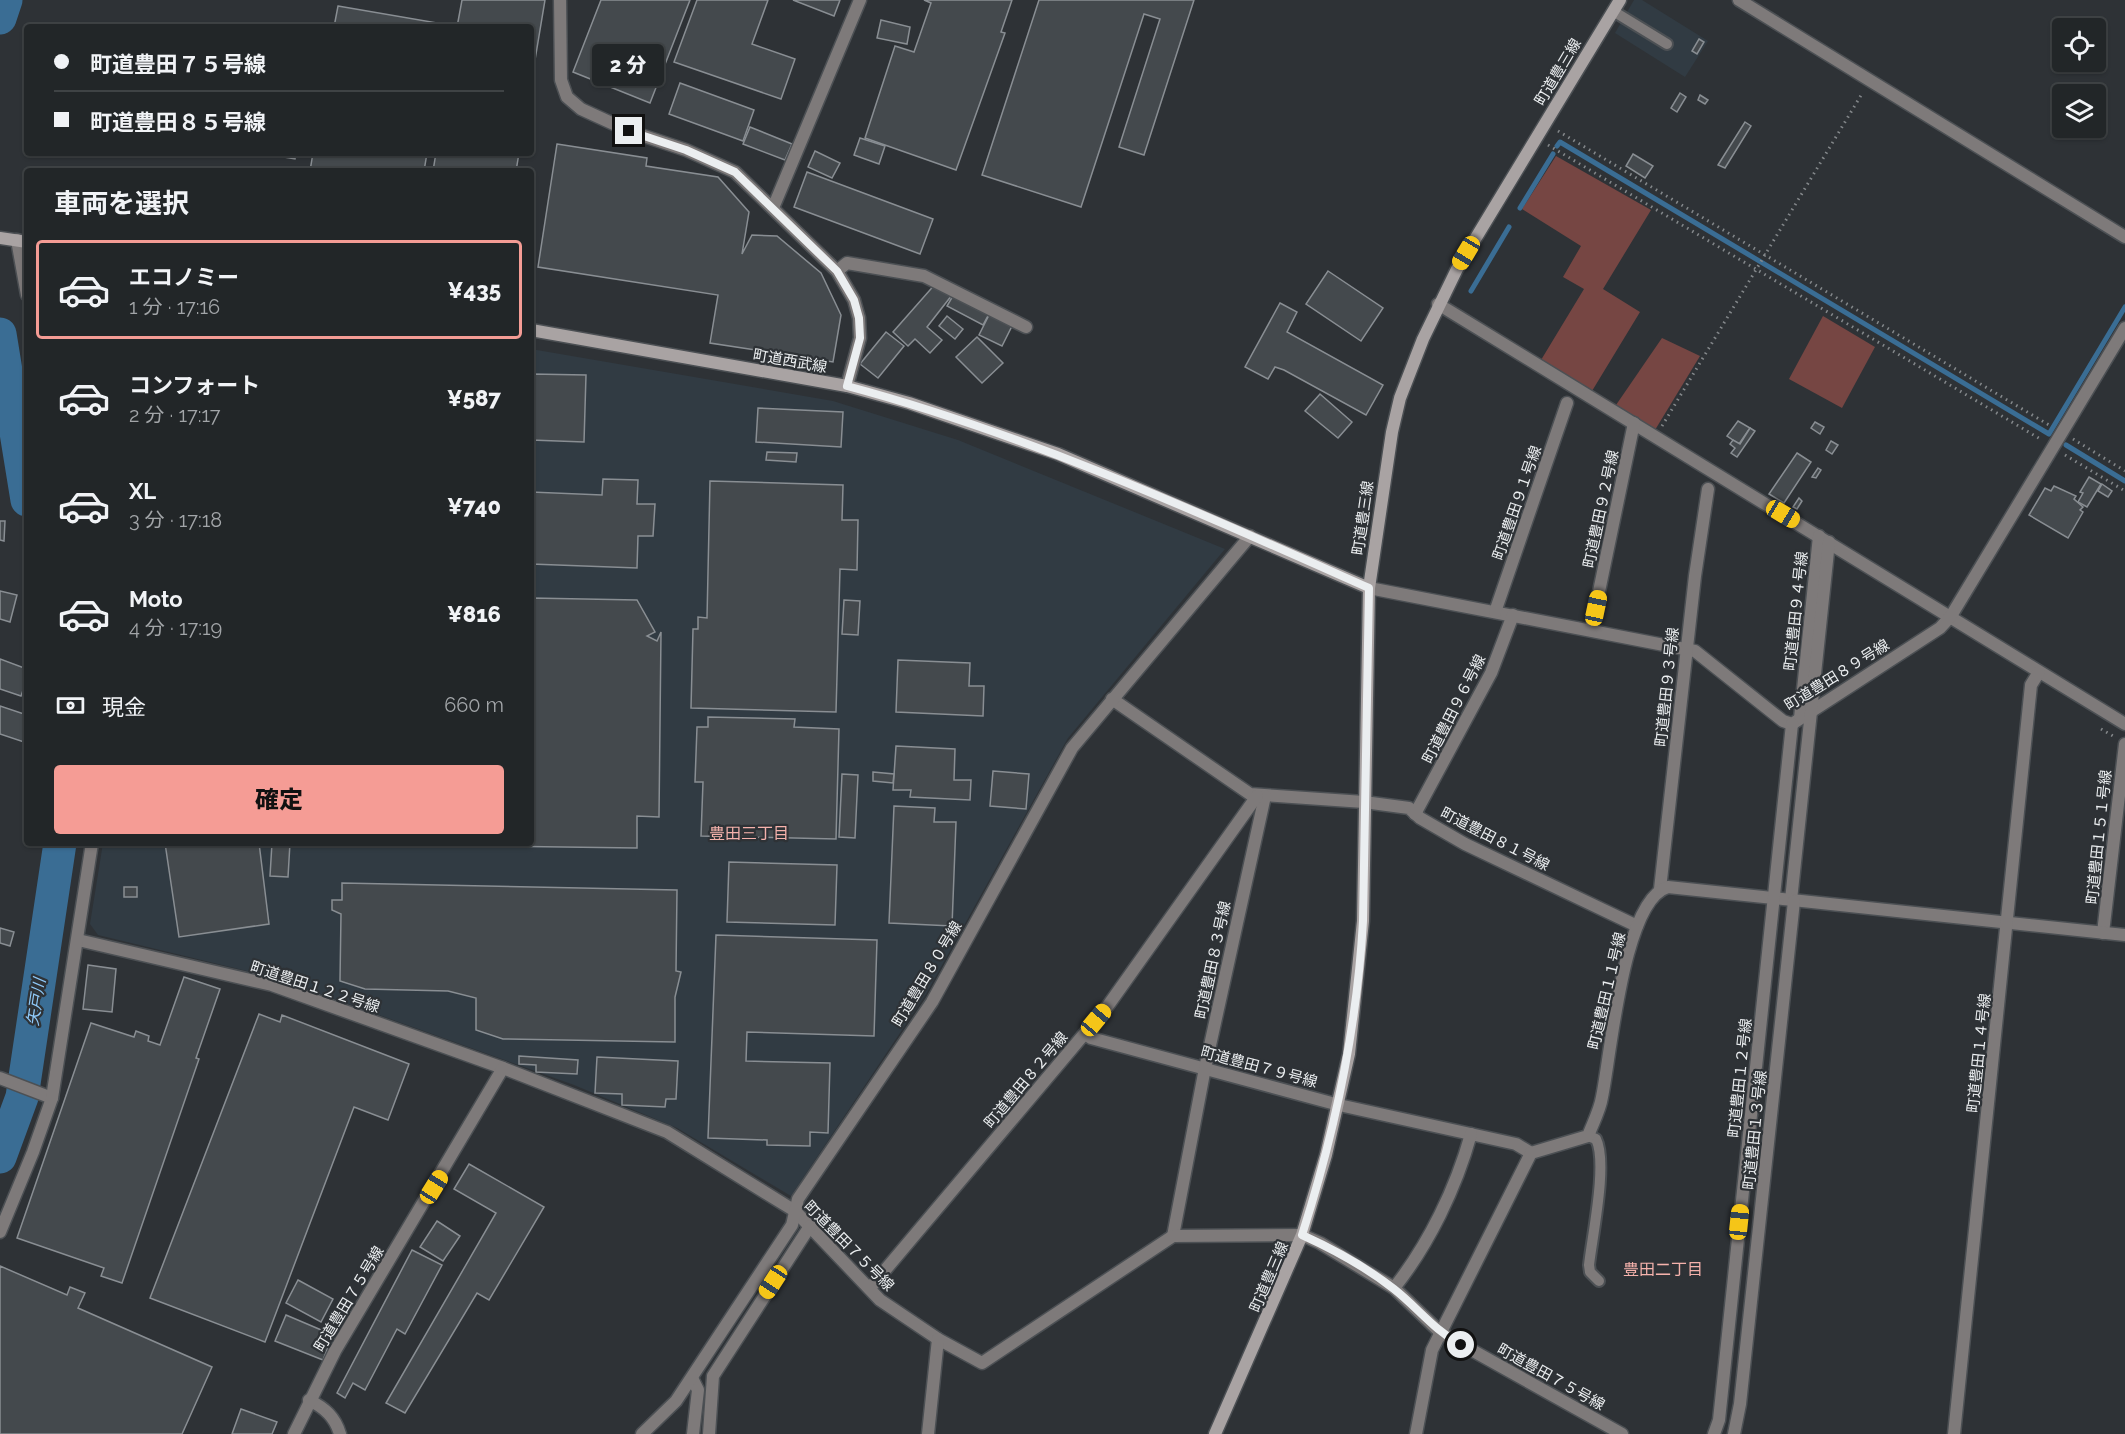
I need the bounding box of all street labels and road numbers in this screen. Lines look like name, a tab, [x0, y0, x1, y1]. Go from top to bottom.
street label: 町道豊三線	[1531, 35, 1585, 109]
street label: 町道西武線	[751, 346, 829, 376]
street label: 町道豊田９１号線	[1489, 443, 1545, 563]
street label: 町道豊田９２号線	[1580, 448, 1622, 570]
street label: 町道豊三線	[1349, 480, 1377, 556]
street label: 町道豊田９４号線	[1781, 550, 1811, 672]
street label: 町道豊田９３号線	[1652, 626, 1682, 748]
street label: 町道豊田８９号線	[1781, 636, 1893, 714]
street label: 町道豊田９６号線	[1419, 651, 1489, 767]
street label: 町道豊田１５１号線	[2083, 769, 2115, 905]
street label: 町道豊田８１号線	[1437, 804, 1553, 874]
street label: 町道豊田８３号線	[1192, 899, 1234, 1021]
street label: 町道豊田８０号線	[888, 918, 966, 1030]
street label: 町道豊田１１号線	[1585, 931, 1629, 1051]
street label: 町道豊田１２２号線	[248, 958, 382, 1016]
street label: 町道豊田１４号線	[1964, 992, 1994, 1114]
street label: 町道豊田１２号線	[1725, 1017, 1755, 1139]
street label: 町道豊田８２号線	[981, 1028, 1071, 1132]
street label: 町道豊田７９号線	[1199, 1043, 1319, 1091]
street label: 町道豊田１３号線	[1740, 1069, 1770, 1191]
street label: 町道豊田７５号線	[800, 1197, 898, 1295]
street label: 町道豊三線	[1246, 1239, 1292, 1315]
street label: 町道豊田７５号線	[310, 1243, 388, 1355]
street label: 町道豊田７５号線	[1494, 1340, 1608, 1414]

